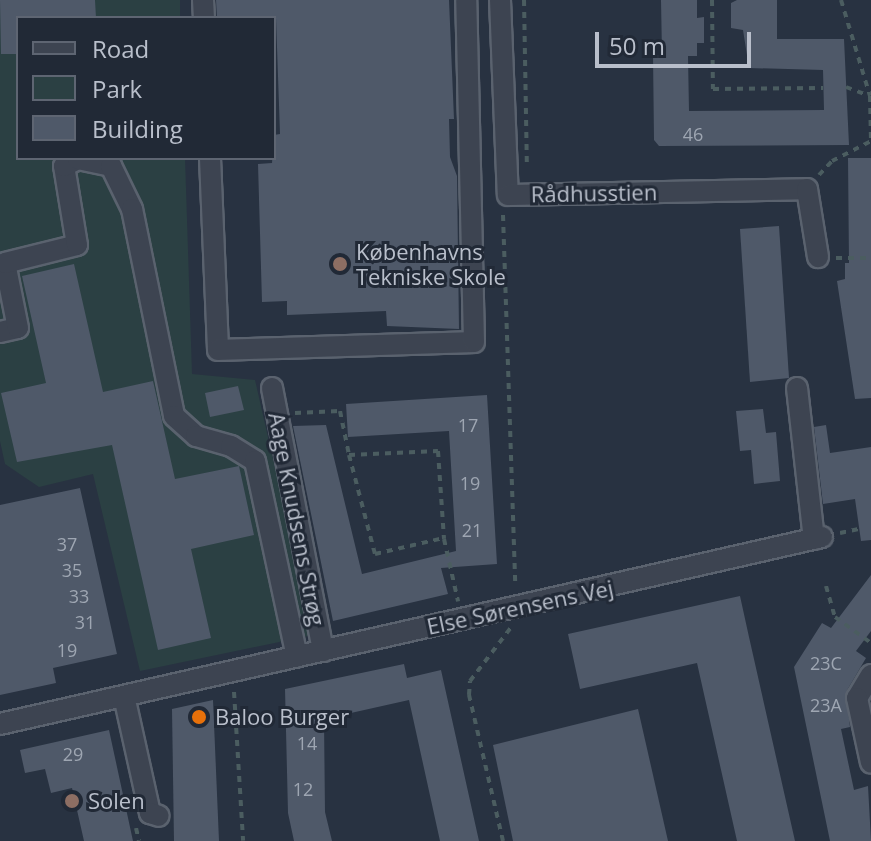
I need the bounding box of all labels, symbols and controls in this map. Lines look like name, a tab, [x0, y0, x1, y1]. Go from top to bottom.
legend	[16, 16, 276, 160]
scale bar	[599, 16, 755, 66]
text: 50 m	[609, 29, 665, 62]
text: Road	[92, 32, 149, 65]
text: Park	[92, 72, 142, 105]
text: Building	[92, 112, 183, 145]
house number: 46	[683, 123, 703, 145]
street label: Rådhusstien	[531, 179, 657, 207]
place label: Københavns Tekniske Skole	[356, 238, 506, 290]
marker: Københavns Tekniske Skole	[331, 255, 349, 273]
street label: Aage Knudsens Strøg	[263, 410, 331, 628]
house number: 17	[458, 414, 478, 436]
house number: 19	[460, 472, 480, 494]
house number: 21	[462, 519, 482, 541]
house number: 37	[57, 533, 77, 555]
house number: 35	[62, 559, 82, 581]
street label: Else Sørensens Vej	[424, 574, 616, 640]
house number: 33	[69, 585, 89, 607]
house number: 31	[75, 611, 95, 633]
house number: 19	[57, 639, 77, 661]
house number: 23C	[810, 652, 842, 674]
house number: 23A	[810, 694, 842, 716]
place label: Baloo Burger	[215, 704, 349, 730]
marker: Baloo Burger	[190, 708, 208, 726]
house number: 14	[297, 732, 317, 754]
house number: 29	[63, 743, 83, 765]
house number: 12	[293, 778, 313, 800]
place label: Solen	[88, 788, 145, 814]
marker: Solen	[63, 792, 81, 810]

